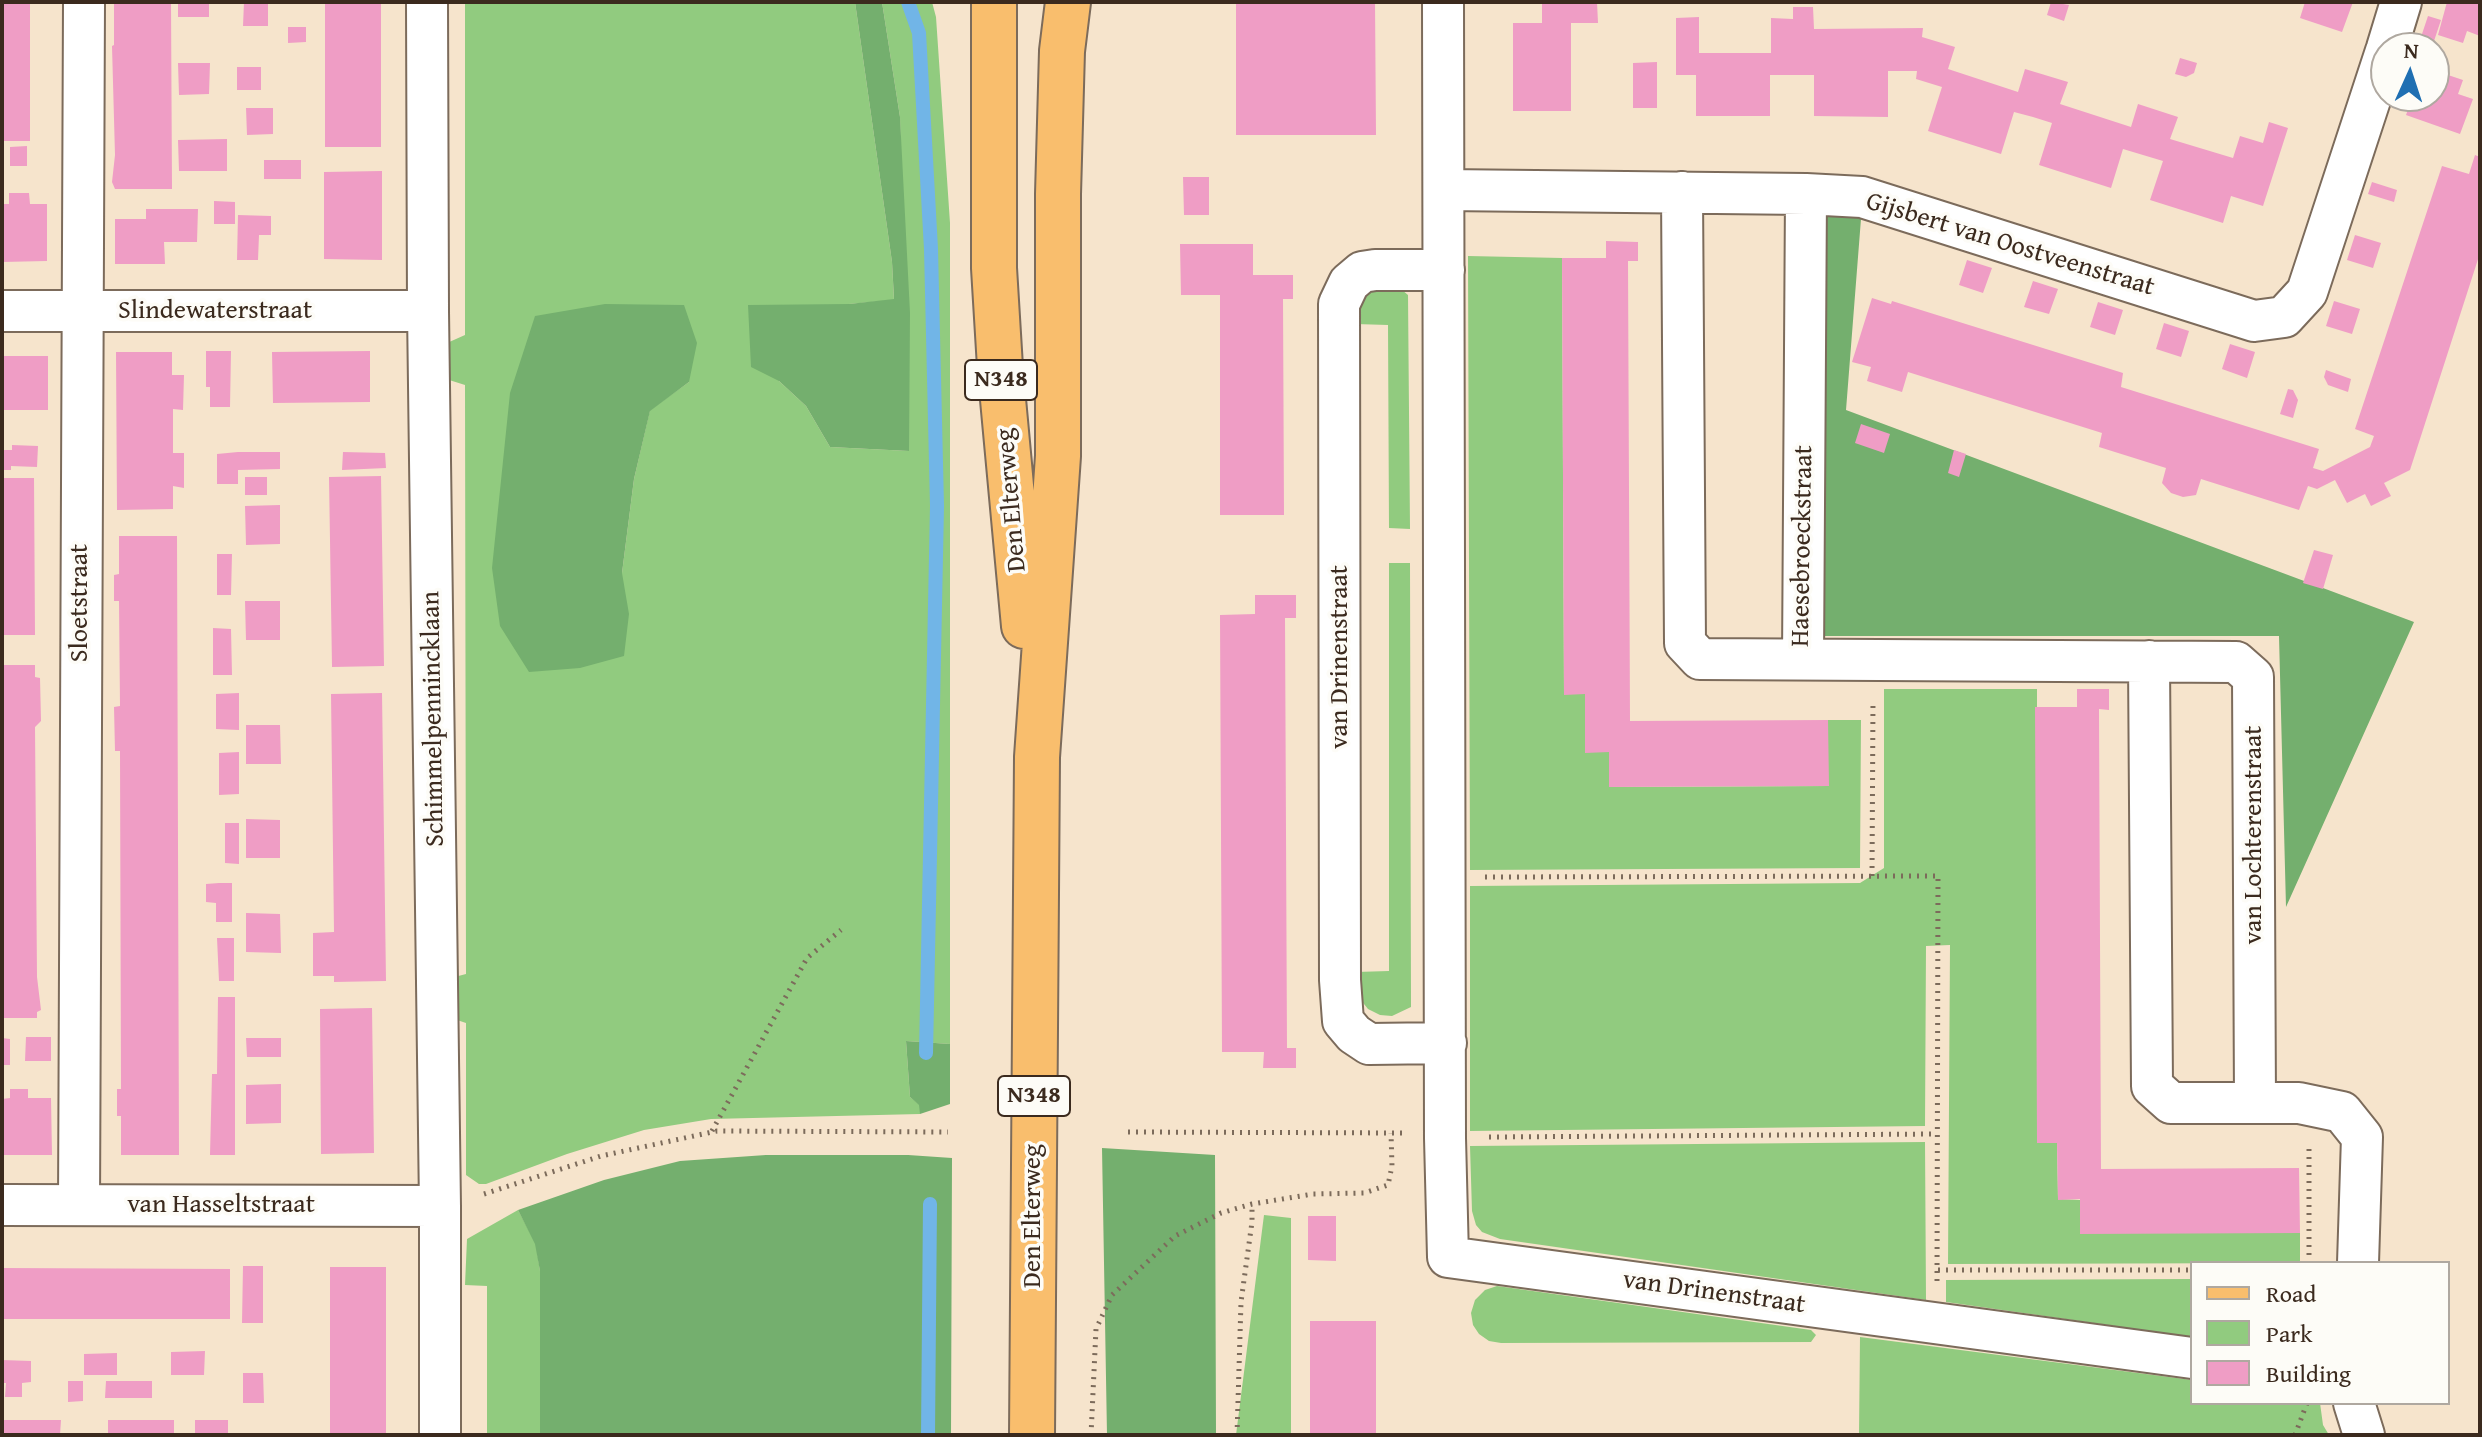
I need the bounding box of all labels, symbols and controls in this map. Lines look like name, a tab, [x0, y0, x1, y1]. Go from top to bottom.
north arrow	[2370, 32, 2450, 112]
text: N	[2403, 34, 2419, 66]
street label: Gijsbert van Oostveenstraat	[1862, 186, 2158, 304]
street label: Slindewaterstraat	[118, 295, 312, 327]
road number: N348	[965, 360, 1037, 400]
street label: Den Elterweg	[990, 427, 1034, 573]
street label: Haesebroeckstraat	[1786, 445, 1820, 647]
street label: Sloetstraat	[64, 544, 96, 662]
street label: van Drinenstraat	[1324, 565, 1356, 749]
street label: Schimmelpennincklaan	[416, 591, 452, 847]
street label: van Lochterenstraat	[2238, 726, 2270, 944]
road number: N348	[998, 1076, 1070, 1116]
street label: Den Elterweg	[1017, 1144, 1049, 1288]
street label: van Hasseltstraat	[127, 1189, 315, 1221]
legend	[2190, 1261, 2450, 1405]
street label: van Drinenstraat	[1621, 1265, 1807, 1321]
text: Road	[2266, 1276, 2316, 1311]
text: Park	[2266, 1316, 2312, 1351]
text: Building	[2266, 1356, 2351, 1391]

